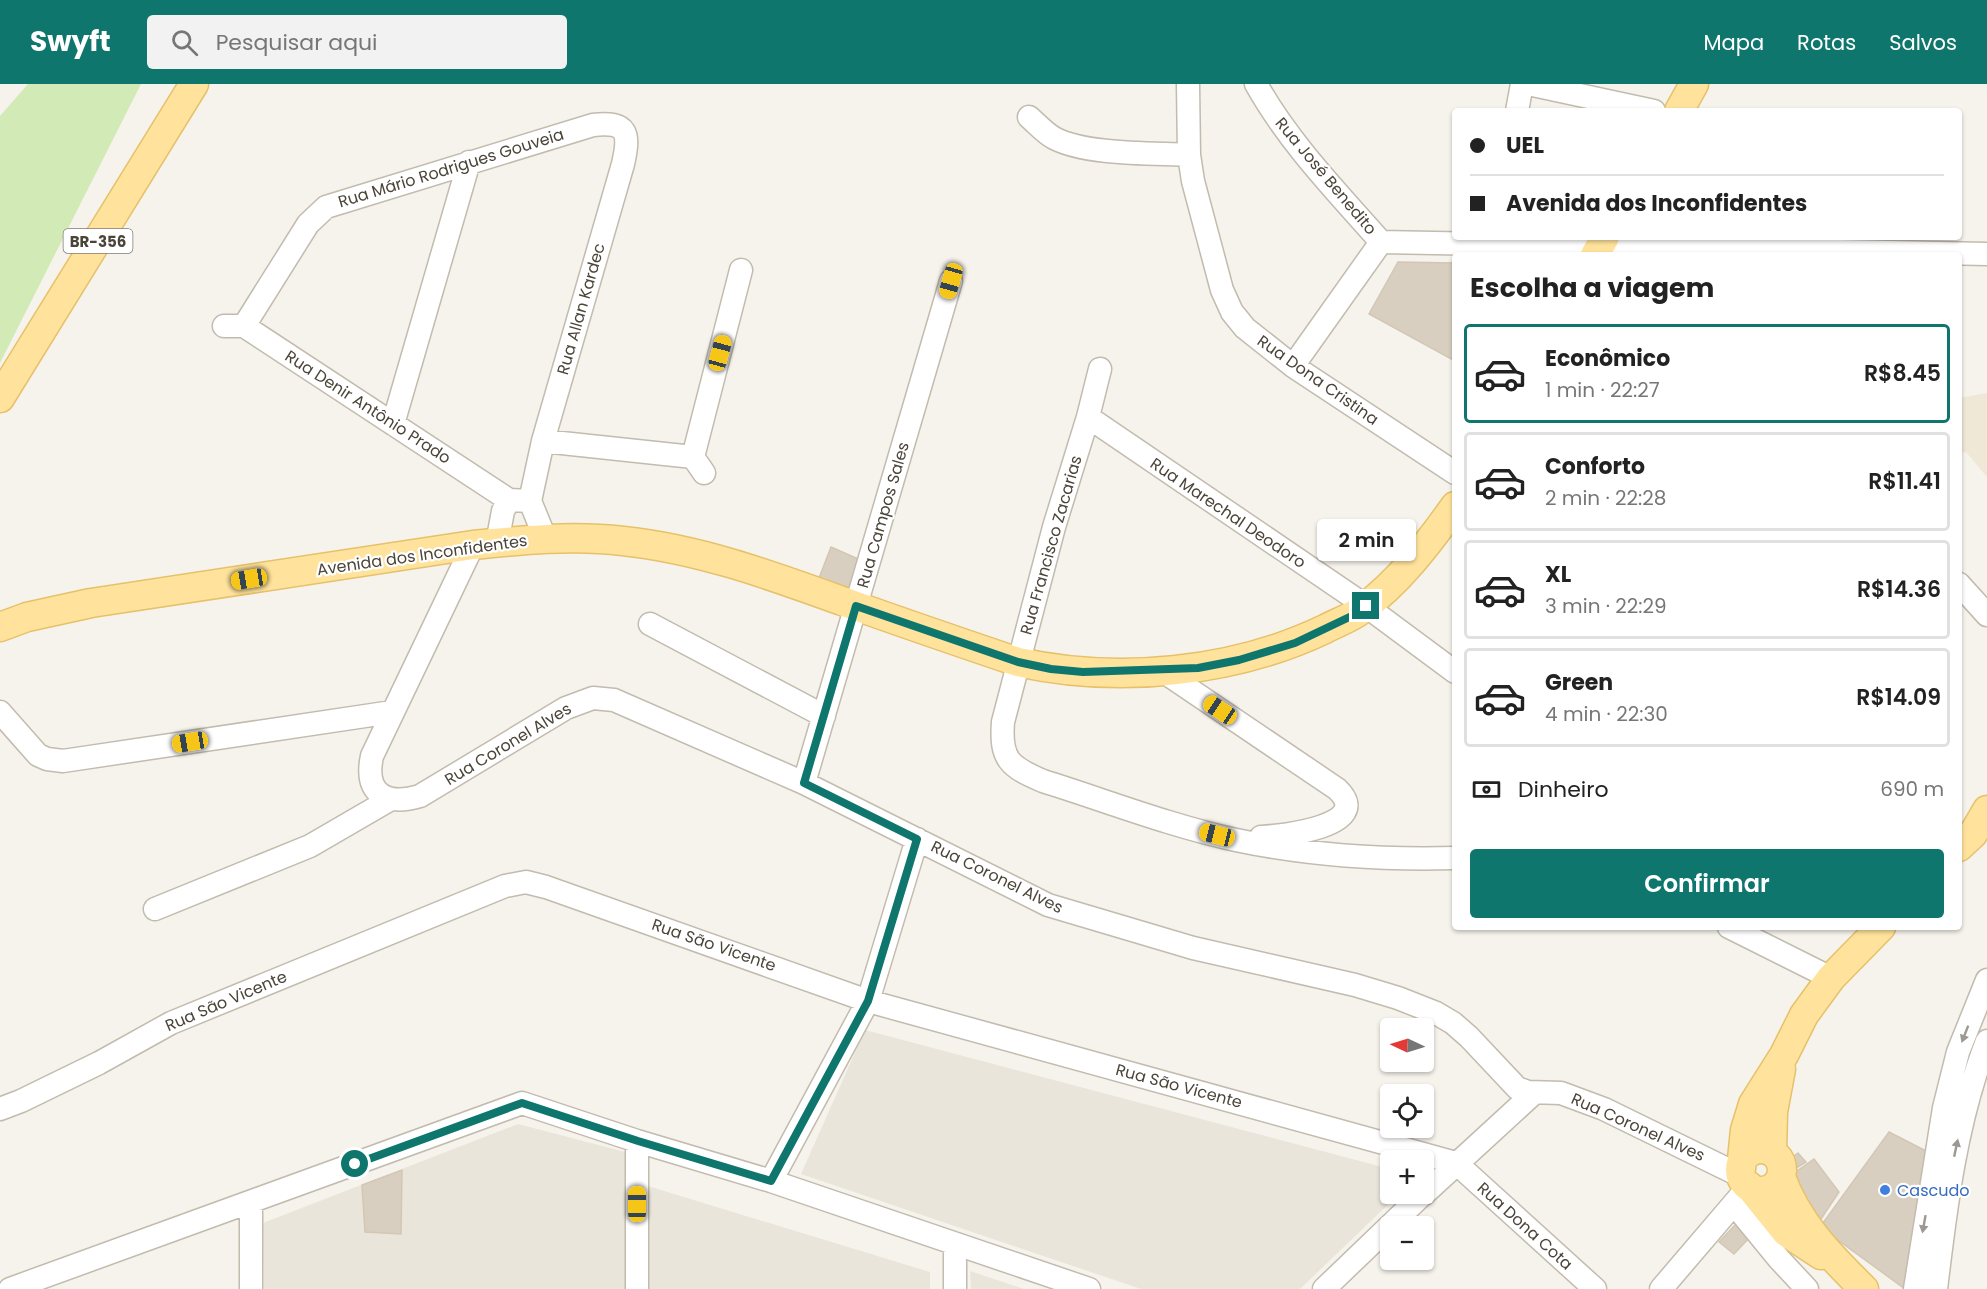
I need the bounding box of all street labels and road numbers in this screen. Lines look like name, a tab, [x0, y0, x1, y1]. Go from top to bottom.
street label: Rua José Benedito	[1270, 112, 1382, 240]
street label: Rua Mário Rodrigues Gouveia	[335, 123, 567, 213]
road number: BR-356	[63, 229, 132, 253]
street label: Rua Allan Kardec	[551, 240, 611, 377]
street label: Rua Dona Cristina	[1253, 329, 1383, 431]
street label: Rua Denir Antônio Prado	[281, 345, 455, 469]
street label: Rua Campos Sales	[851, 439, 915, 591]
street label: Rua Marechal Deodoro	[1146, 452, 1310, 574]
street label: Rua Francisco Zacarias	[1014, 453, 1088, 637]
street label: Avenida dos Inconfidentes	[315, 529, 529, 581]
street label: Rua Coronel Alves	[440, 697, 576, 791]
street label: Rua Coronel Alves	[927, 835, 1067, 919]
street label: Rua São Vicente	[649, 913, 779, 977]
street label: Rua São Vicente	[162, 965, 290, 1037]
street label: Rua São Vicente	[1113, 1058, 1245, 1114]
street label: Rua Coronel Alves	[1567, 1087, 1709, 1167]
street label: Rua Dona Cota	[1472, 1177, 1578, 1275]

